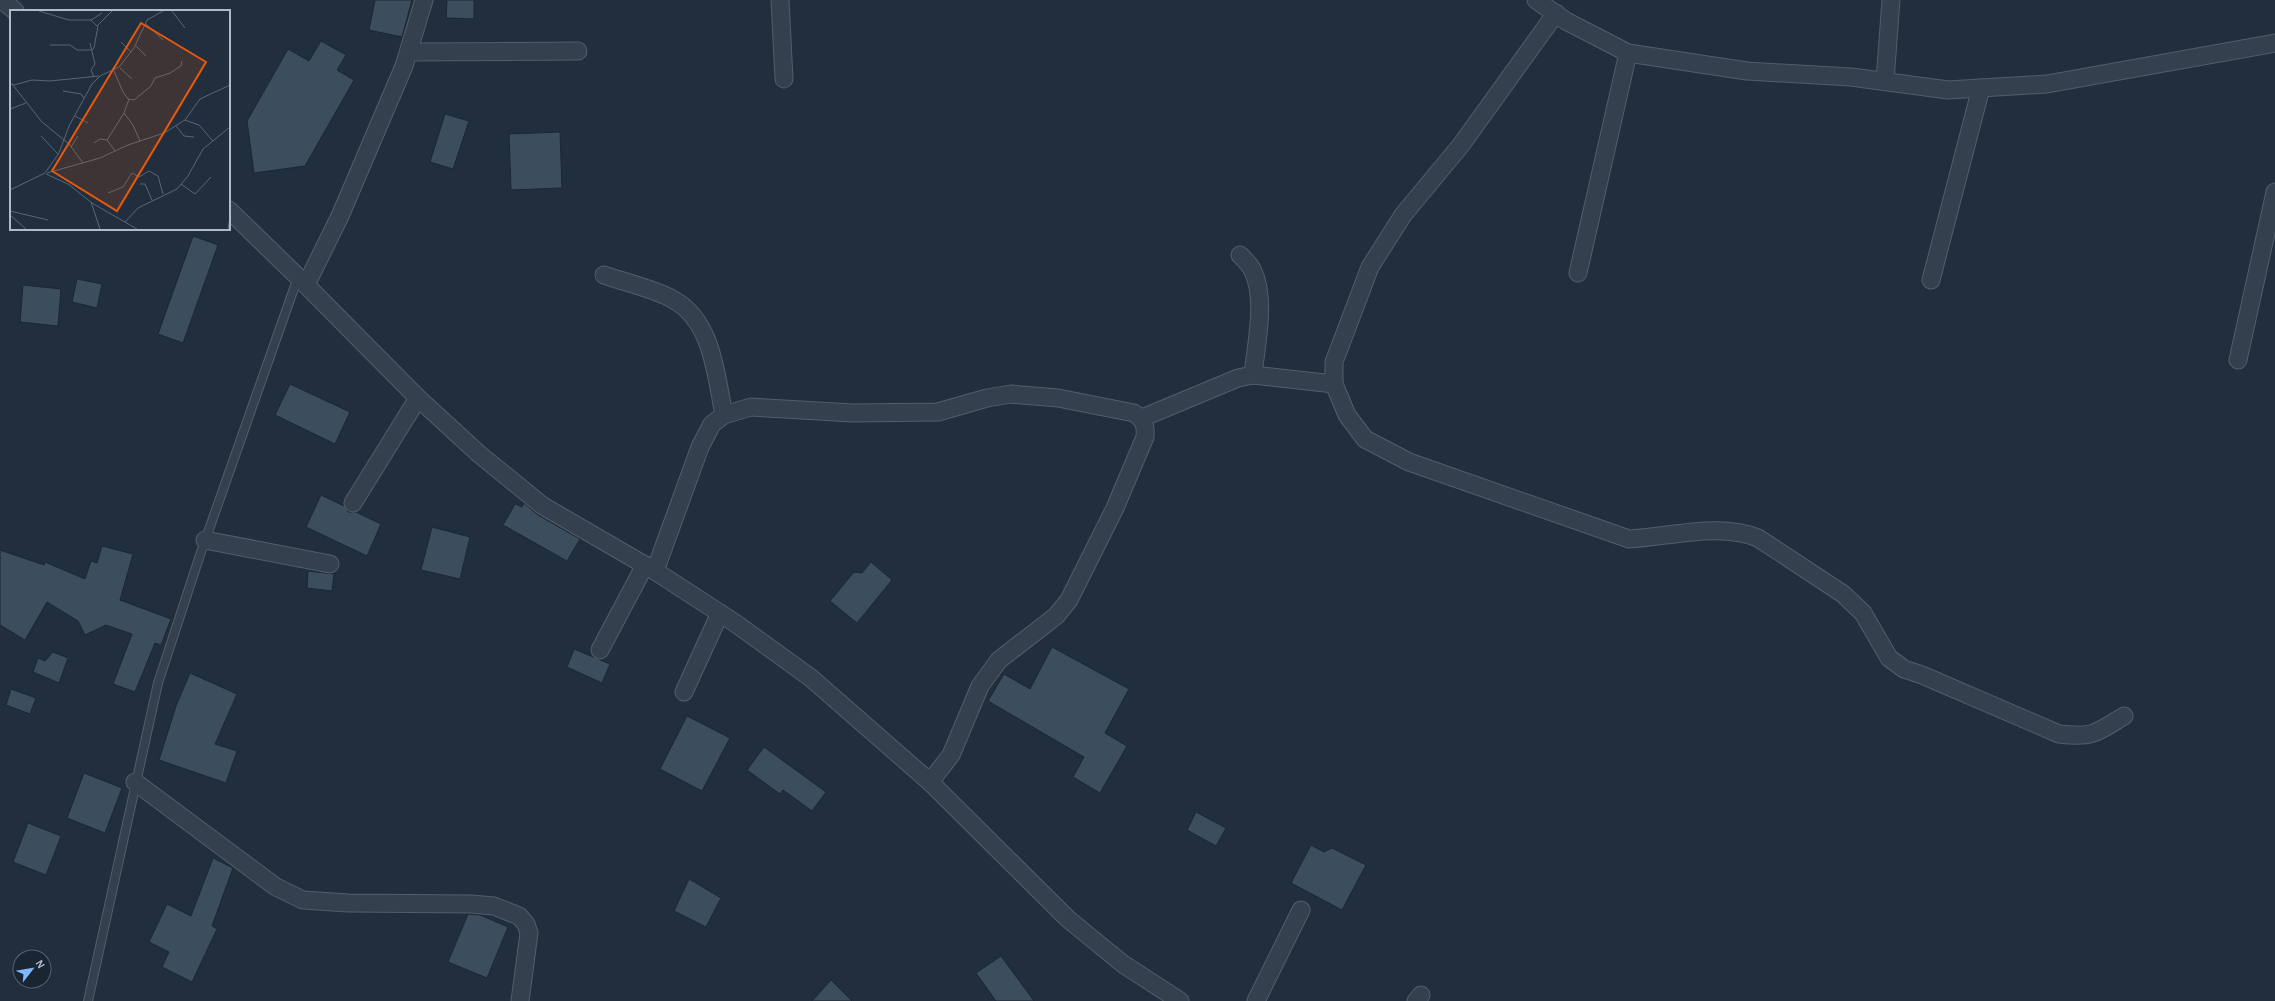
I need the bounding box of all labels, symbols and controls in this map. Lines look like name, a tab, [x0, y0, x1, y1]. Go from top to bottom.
inset map	[10, 10, 230, 230]
north arrow	[12, 949, 52, 989]
text: N	[33, 958, 47, 970]

